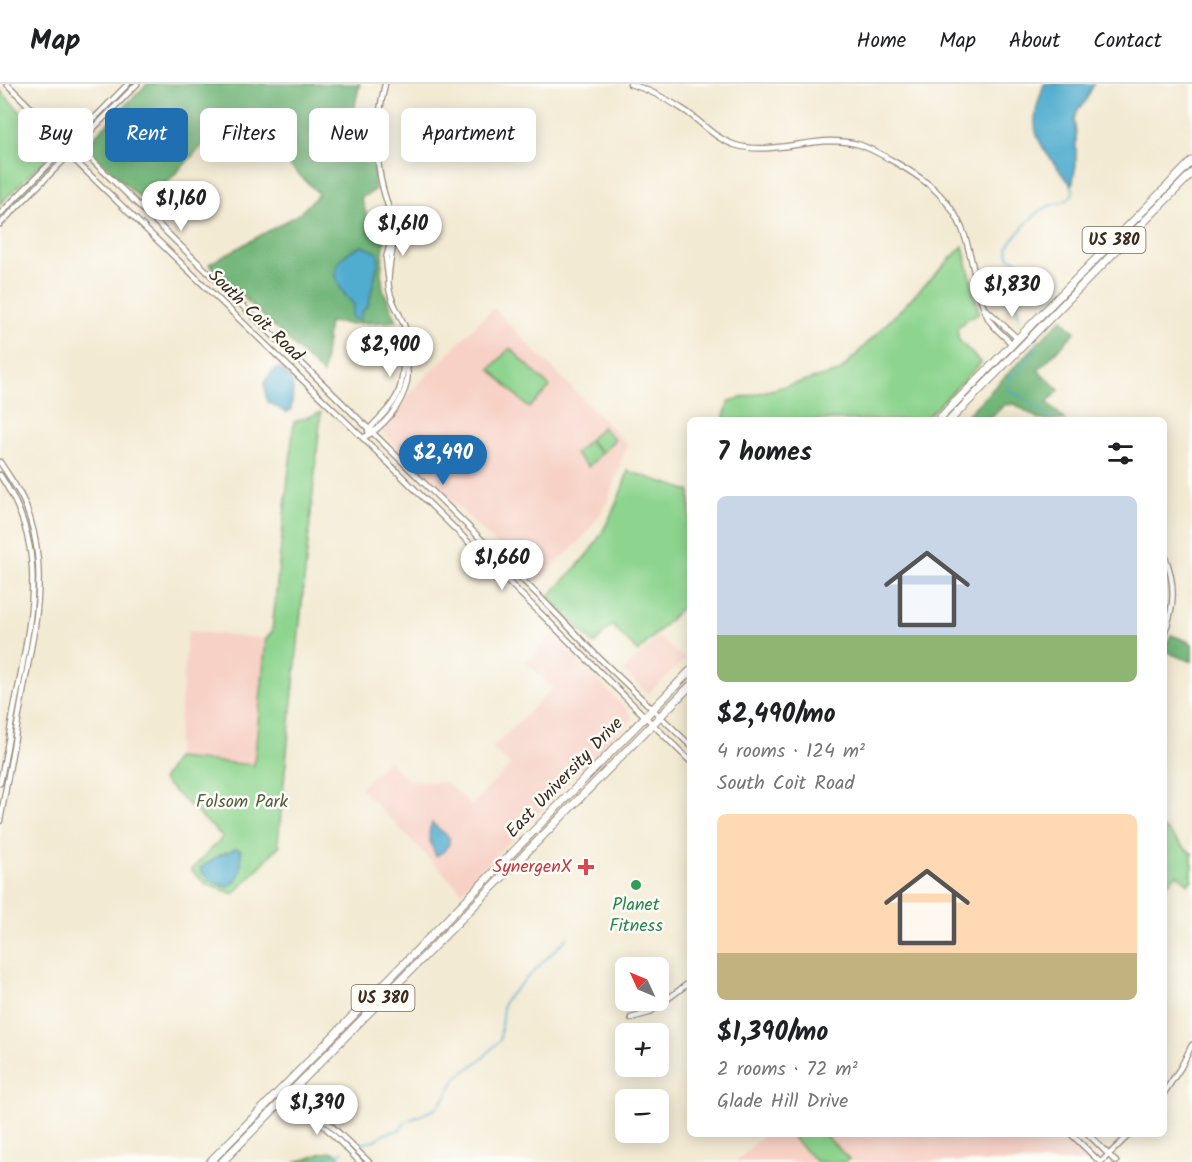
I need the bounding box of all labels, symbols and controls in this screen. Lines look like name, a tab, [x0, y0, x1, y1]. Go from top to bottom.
text: Map	[30, 19, 81, 64]
text: Home	[857, 25, 906, 58]
text: Map	[939, 25, 976, 58]
text: About	[1009, 25, 1060, 58]
text: Contact	[1093, 25, 1162, 58]
chip: Buy	[18, 108, 93, 162]
chip: Rent	[105, 108, 188, 162]
chip: Filters	[200, 108, 297, 162]
chip: New	[309, 108, 389, 162]
chip: Apartment	[401, 108, 536, 162]
pin: $1,160	[132, 181, 230, 232]
text: $1,160	[156, 184, 206, 216]
pin: $1,610	[354, 206, 452, 257]
text: $1,610	[378, 209, 428, 241]
road number: US 380	[1082, 227, 1146, 253]
street label: South Coit Road	[200, 263, 310, 370]
pin: $1,830	[963, 267, 1061, 318]
text: $1,830	[984, 270, 1040, 302]
pin: $2,900	[341, 327, 439, 378]
text: $2,900	[360, 330, 420, 362]
text: 7 homes	[717, 432, 812, 474]
pin: $2,490	[394, 435, 492, 486]
icon: filters	[1104, 437, 1137, 470]
text: $2,490	[413, 438, 473, 470]
icon: home	[873, 535, 981, 643]
pin: $1,660	[453, 540, 551, 591]
text: $1,660	[474, 543, 530, 575]
text: $2,490/mo	[717, 694, 836, 736]
street label: East University Drive	[499, 711, 631, 845]
text: 4 rooms · 124 m²	[717, 736, 865, 768]
text: South Coit Road	[717, 768, 854, 800]
park label: Folsom Park	[196, 788, 289, 817]
place label: SynergenX	[493, 853, 573, 882]
icon: home	[873, 853, 981, 961]
marker: SynergenX	[577, 858, 595, 876]
marker: Planet Fitness	[629, 878, 643, 892]
place label: Planet Fitness	[609, 891, 663, 941]
north arrow	[615, 957, 669, 1011]
map controls	[615, 957, 669, 1143]
road number: US 380	[352, 985, 415, 1011]
text: $1,390/mo	[717, 1012, 828, 1054]
button: +	[615, 1023, 669, 1077]
text: 2 rooms · 72 m²	[717, 1054, 858, 1086]
pin: $1,390	[268, 1085, 366, 1136]
text: Glade Hill Drive	[717, 1086, 848, 1118]
text: $1,390	[290, 1088, 344, 1120]
button: −	[615, 1089, 669, 1143]

